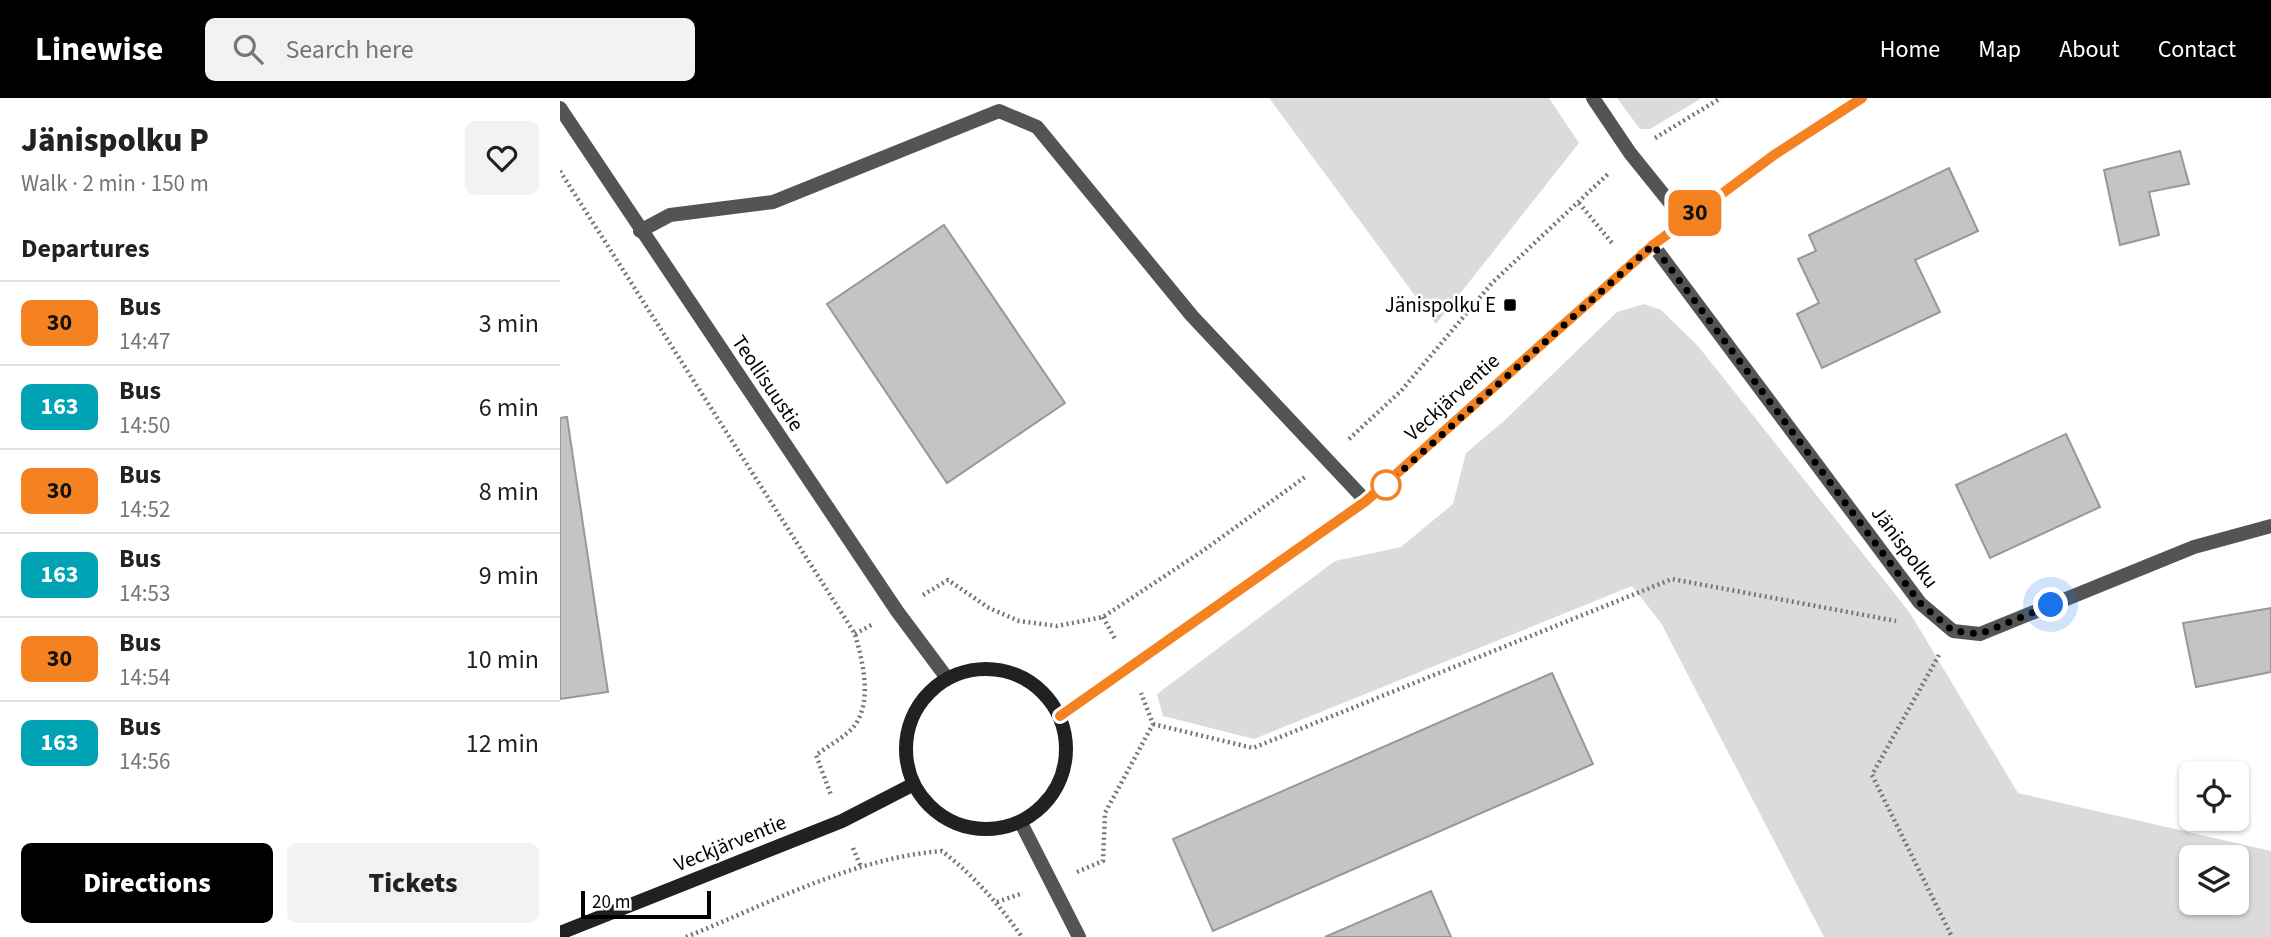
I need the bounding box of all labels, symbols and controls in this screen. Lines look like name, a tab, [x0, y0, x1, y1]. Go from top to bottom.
search box	[205, 18, 695, 81]
text: Linewise	[35, 26, 163, 73]
icon: search	[229, 30, 267, 68]
text: Search here	[285, 31, 414, 68]
text: Home	[1880, 32, 1940, 67]
text: Map	[1978, 32, 2021, 67]
text: About	[2059, 32, 2120, 67]
text: Contact	[2158, 32, 2236, 67]
text: Jänispolku P	[21, 117, 209, 164]
button: heart	[465, 121, 539, 195]
text: Walk · 2 min · 150 m	[21, 167, 209, 200]
line badge: 30	[1664, 190, 1726, 236]
text: 30	[1682, 195, 1708, 230]
text: Departures	[21, 230, 149, 267]
text: Bus	[119, 288, 161, 325]
place label: Jänispolku E	[1385, 290, 1496, 320]
marker: Jänispolku E	[1502, 297, 1518, 313]
text: 30	[47, 305, 72, 340]
text: 3 min	[479, 305, 539, 342]
text: 14:47	[119, 325, 170, 358]
street label: Teollisuustie	[725, 329, 811, 437]
street label: Veckjärventie	[1398, 346, 1506, 448]
text: Bus	[119, 372, 161, 409]
text: 163	[40, 389, 79, 424]
text: 6 min	[479, 389, 539, 426]
text: 14:50	[119, 409, 170, 442]
text: Bus	[119, 456, 161, 493]
unlabelled marker	[1371, 470, 1401, 500]
text: 30	[47, 473, 72, 508]
text: 8 min	[479, 473, 539, 510]
text: 14:52	[119, 493, 170, 526]
street label: Jänispolku	[1864, 500, 1946, 594]
text: Bus	[119, 540, 161, 577]
text: 163	[40, 557, 79, 592]
text: 9 min	[479, 557, 539, 594]
text: 14:53	[119, 577, 170, 610]
your location	[2033, 587, 2068, 622]
text: Bus	[119, 624, 161, 661]
text: 30	[47, 641, 72, 676]
text: 10 min	[466, 641, 539, 678]
text: 14:54	[119, 661, 170, 694]
text: Bus	[119, 708, 161, 745]
text: 163	[40, 725, 79, 760]
text: 12 min	[466, 725, 539, 762]
text: 14:56	[119, 745, 170, 778]
map controls	[2179, 761, 2249, 915]
button: locate	[2179, 761, 2249, 831]
street label: Veckjärventie	[669, 807, 791, 879]
button: Directions	[21, 843, 273, 923]
button: Tickets	[287, 843, 539, 923]
button: layers	[2179, 845, 2249, 915]
scale bar	[581, 888, 710, 920]
text: 20 m	[592, 889, 630, 916]

